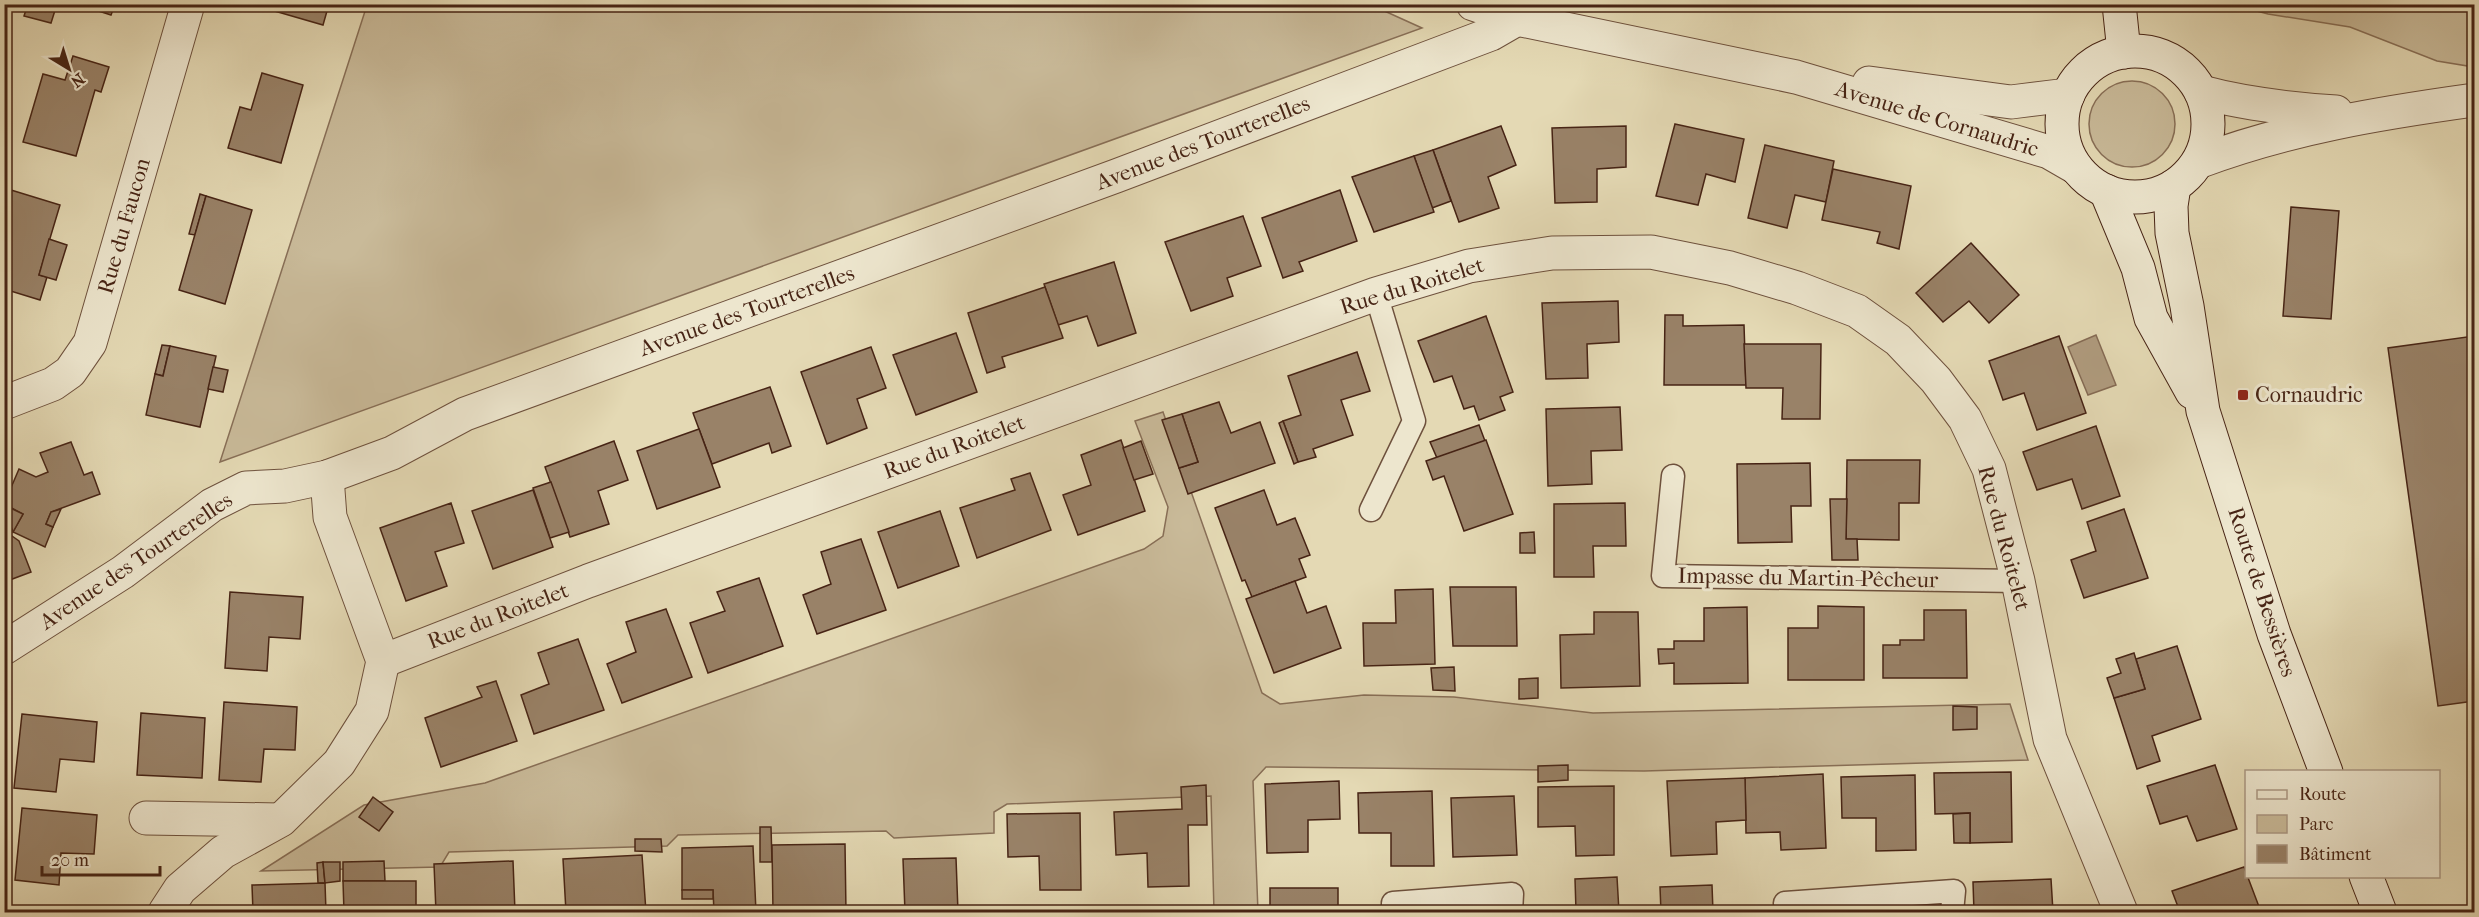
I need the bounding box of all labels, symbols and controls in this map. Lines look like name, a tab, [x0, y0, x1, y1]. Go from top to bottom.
north arrow	[39, 39, 99, 99]
text: N	[67, 69, 89, 92]
street label: Avenue de Cornaudric	[1831, 75, 2042, 162]
street label: Avenue des Tourterelles	[1092, 90, 1314, 196]
street label: Rue du Faucon	[92, 155, 156, 297]
street label: Rue du Roitelet	[1337, 252, 1487, 320]
street label: Avenue des Tourterelles	[635, 260, 858, 362]
place label: Cornaudric	[2255, 382, 2363, 408]
marker: Cornaudric	[2236, 388, 2250, 402]
street label: Rue du Roitelet	[880, 409, 1029, 485]
street label: Rue du Roitelet	[1972, 463, 2036, 613]
street label: Avenue des Tourterelles	[34, 487, 237, 636]
street label: Route de Bessières	[2222, 504, 2302, 680]
street label: Impasse du Martin-Pêcheur	[1677, 563, 1939, 593]
street label: Rue du Roitelet	[424, 577, 572, 655]
legend	[2245, 770, 2440, 878]
text: Route	[2299, 784, 2346, 805]
text: Parc	[2299, 814, 2334, 835]
scale bar	[42, 839, 160, 877]
text: Bâtiment	[2299, 844, 2372, 865]
text: 20 m	[51, 850, 89, 871]

